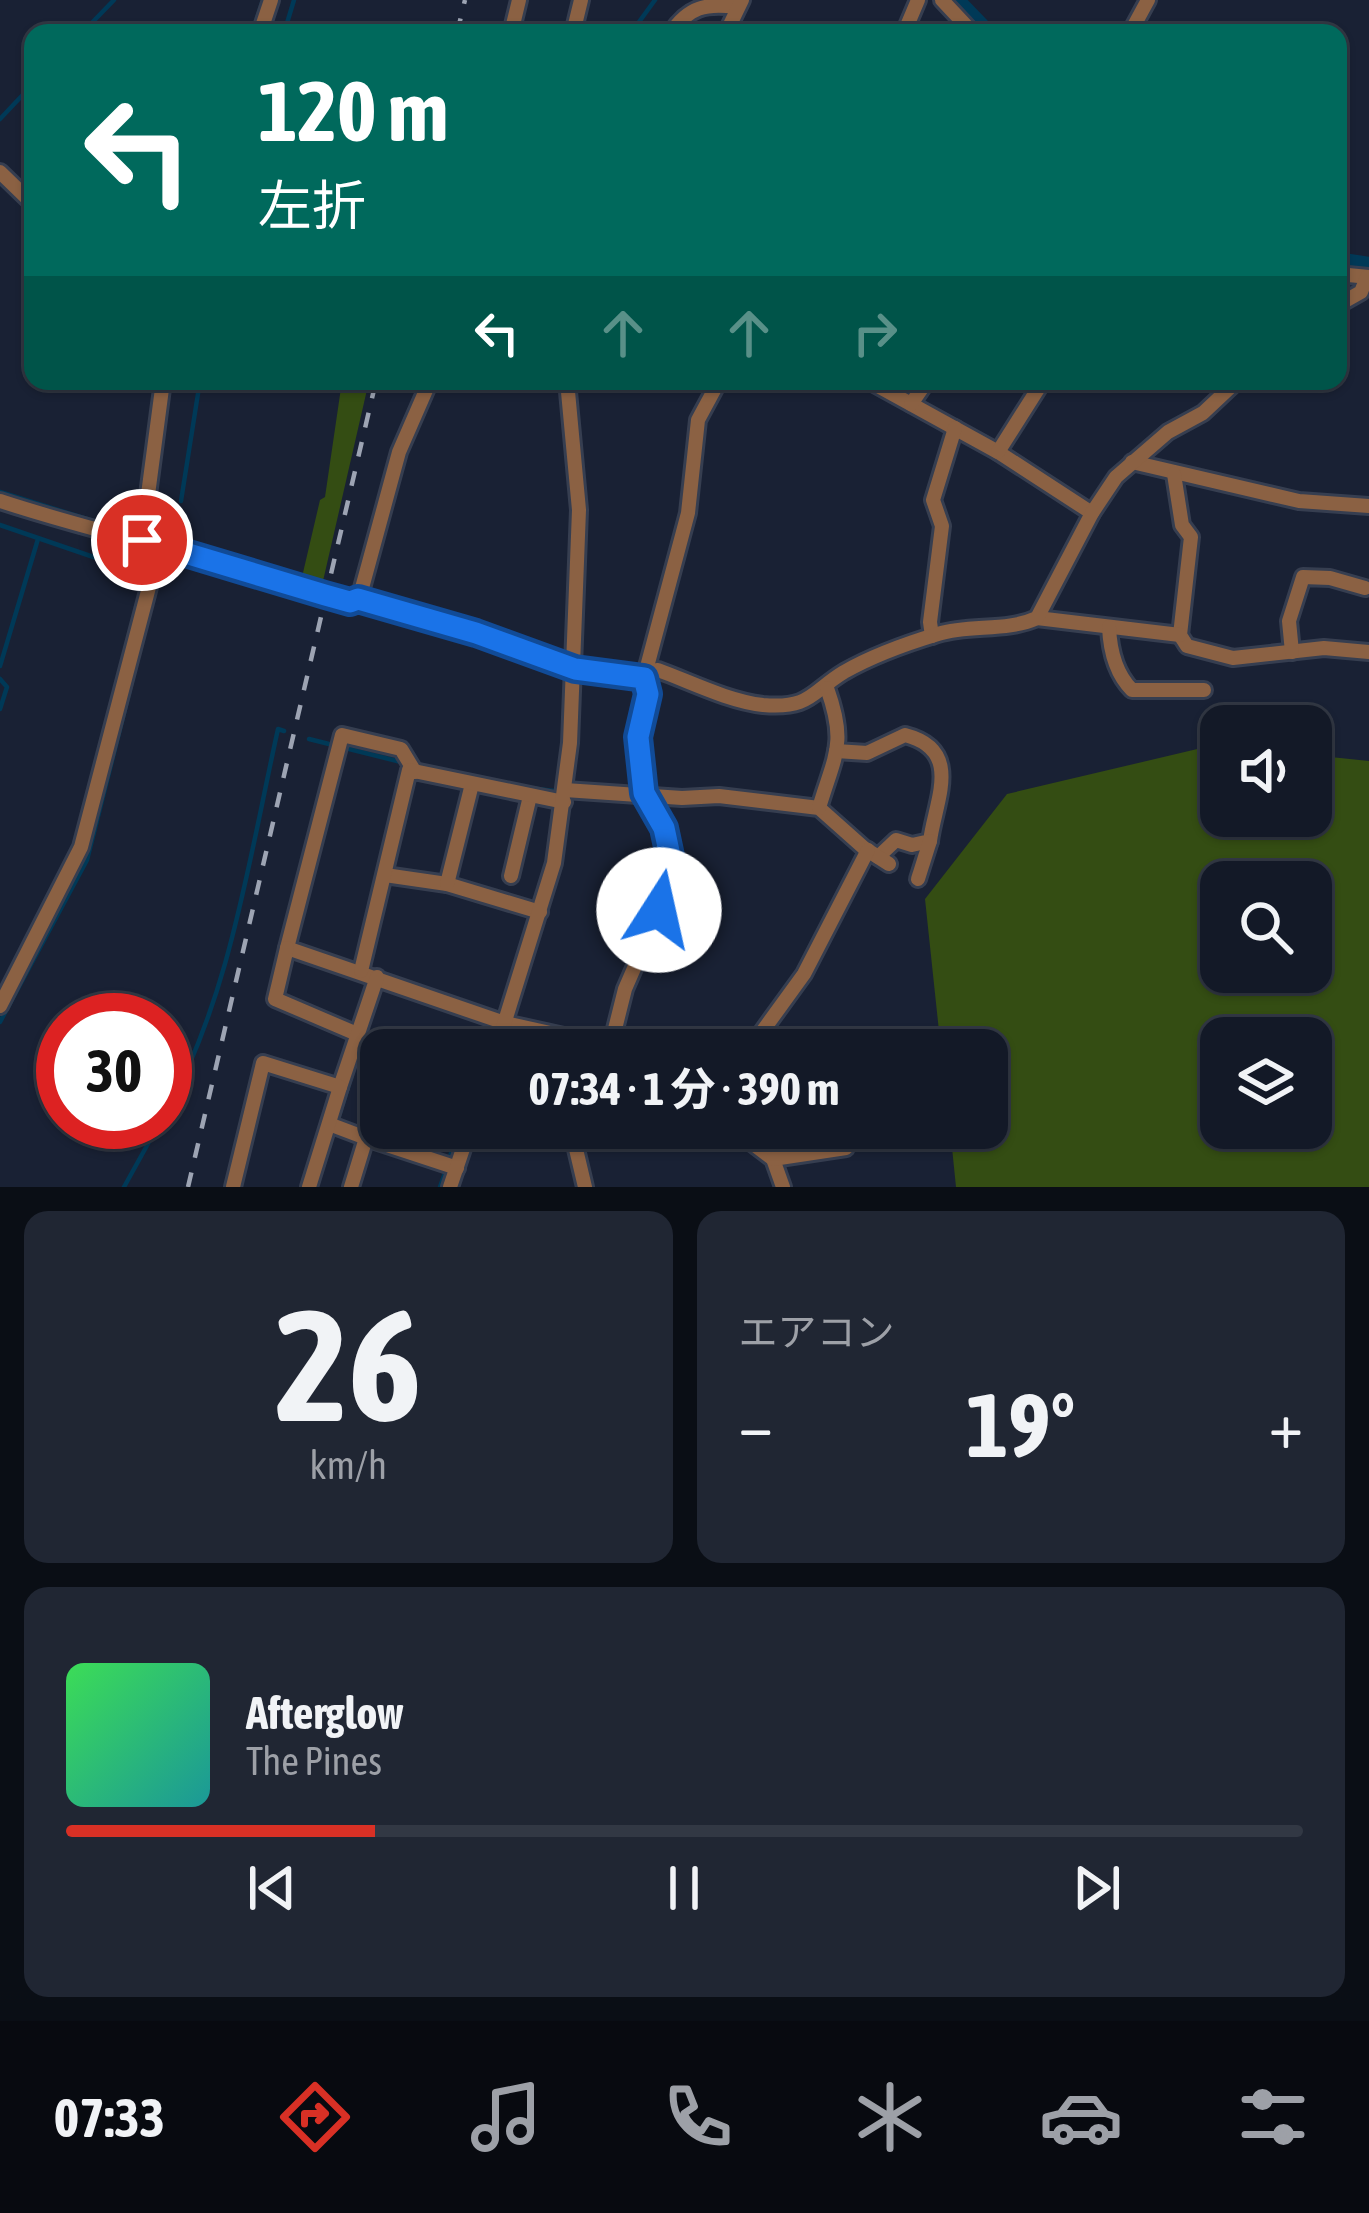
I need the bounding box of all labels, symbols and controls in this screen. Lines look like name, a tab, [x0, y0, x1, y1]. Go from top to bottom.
text: 120 m	[258, 63, 448, 159]
icon: left	[60, 72, 216, 228]
text: 左折	[258, 175, 366, 236]
icon: left	[464, 300, 530, 366]
icon: ahead	[590, 300, 656, 366]
icon: ahead	[716, 300, 782, 366]
icon: right	[842, 300, 908, 366]
pin	[91, 489, 193, 591]
icon: arrive	[109, 507, 175, 573]
map controls	[1200, 705, 1332, 1149]
button: sound	[1200, 705, 1332, 837]
position arrow	[596, 847, 722, 973]
button: search	[1200, 861, 1332, 993]
speed limit sign: 30	[36, 993, 192, 1149]
button: layers	[1200, 1017, 1332, 1149]
text: 07:34 · 1 分 · 390 m	[529, 1063, 839, 1115]
text: 26	[275, 1275, 422, 1454]
text: エアコン	[739, 1310, 895, 1354]
text: 19°	[966, 1373, 1075, 1476]
text: −	[739, 1386, 773, 1462]
text: +	[1269, 1386, 1303, 1462]
text: km/h	[310, 1443, 387, 1487]
text: Afterglow	[246, 1687, 404, 1739]
text: The Pines	[246, 1739, 382, 1783]
icon: previous	[239, 1855, 305, 1921]
icon: pause	[651, 1855, 717, 1921]
icon: next	[1064, 1855, 1130, 1921]
icon: directions	[273, 2075, 357, 2159]
icon: music	[464, 2075, 548, 2159]
icon: phone	[656, 2075, 740, 2159]
icon: climate	[848, 2075, 932, 2159]
icon: car	[1039, 2075, 1123, 2159]
icon: filters	[1231, 2075, 1315, 2159]
text: 07:33	[54, 2087, 165, 2148]

